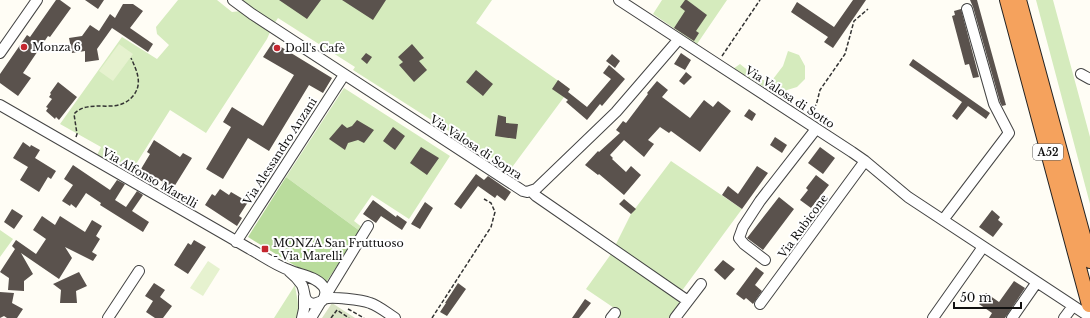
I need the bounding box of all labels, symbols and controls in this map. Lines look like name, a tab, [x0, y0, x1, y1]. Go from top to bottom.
place label: Monza 6	[32, 40, 81, 54]
place label: Doll's Cafè	[285, 41, 345, 55]
marker: Monza 6	[19, 42, 29, 52]
marker: Doll's Cafè	[272, 43, 282, 53]
street label: Via Valosa di Sotto	[742, 62, 837, 131]
street label: Via Alessandro Anzani	[240, 95, 320, 208]
street label: Via Valosa di Sopra	[426, 111, 525, 182]
street label: Via Alfonso Marelli	[99, 144, 200, 211]
road number: A52	[1033, 144, 1063, 160]
street label: Via Rubicone	[775, 191, 831, 261]
place label: MONZA San Fruttuoso - Via Marelli	[273, 236, 404, 263]
marker: MONZA San Fruttuoso - Via Marelli	[260, 244, 270, 254]
scale bar	[954, 284, 1021, 310]
text: 50 m	[960, 290, 992, 305]

